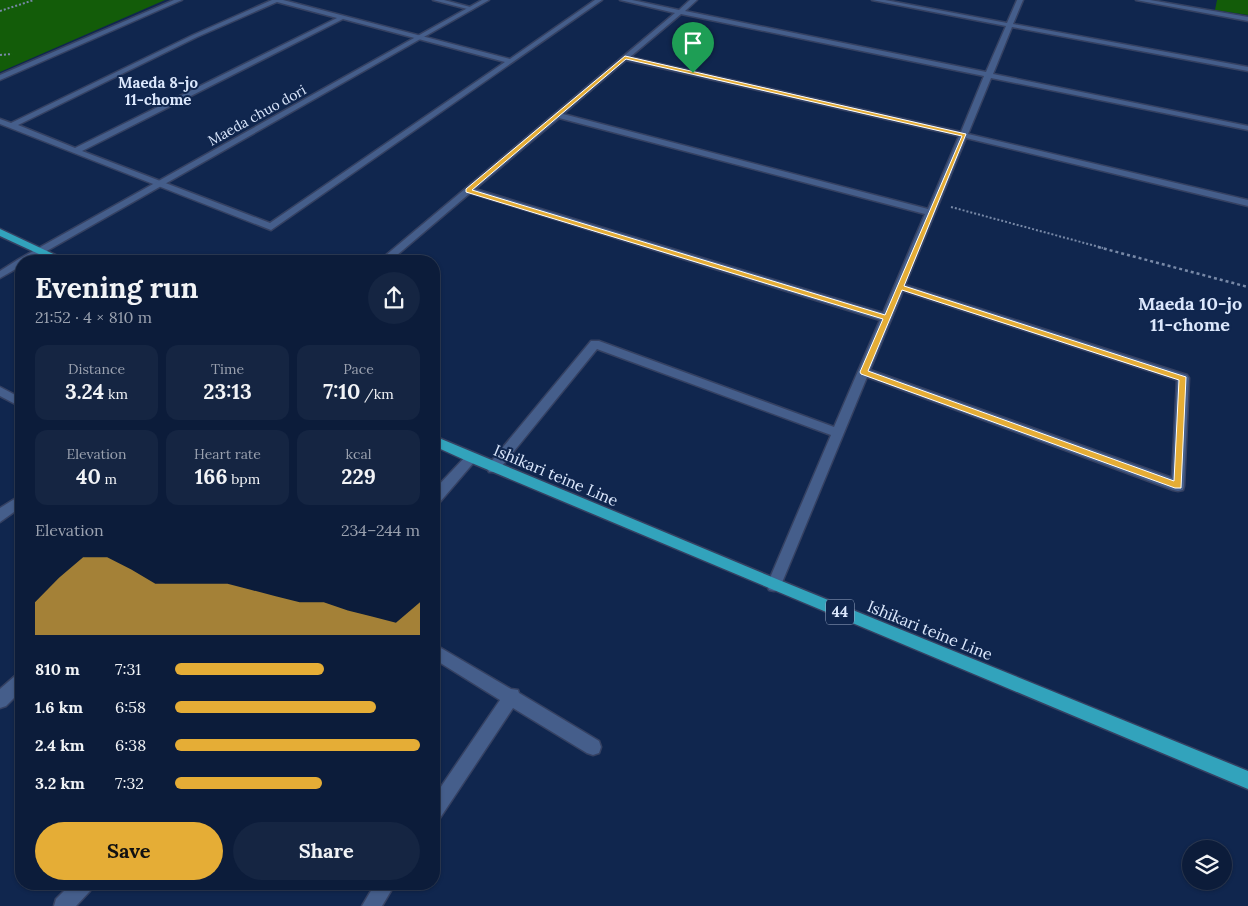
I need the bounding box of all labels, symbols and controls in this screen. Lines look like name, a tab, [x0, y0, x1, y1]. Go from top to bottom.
pin	[672, 22, 714, 73]
icon: arrive	[679, 29, 707, 57]
district label: Maeda 8-jo 11-chome	[118, 73, 198, 109]
street label: Maeda chuo dori	[205, 81, 309, 149]
text: Evening run	[35, 270, 198, 306]
button: share	[368, 272, 420, 324]
district label: Maeda 10-jo 11-chome	[1138, 292, 1242, 336]
text: 21:52 · 4 × 810 m	[35, 307, 152, 327]
text: Distance	[68, 360, 125, 378]
text: Time	[211, 360, 244, 378]
text: Pace	[343, 360, 374, 378]
text: 3.24	[65, 378, 104, 405]
text: 23:13	[203, 378, 252, 405]
text: 7:10	[323, 378, 360, 405]
text: km	[104, 385, 128, 403]
text: /km	[360, 385, 394, 403]
street label: Ishikari teine Line	[491, 440, 622, 510]
text: Elevation	[66, 445, 127, 463]
text: Heart rate	[194, 445, 261, 463]
text: kcal	[346, 445, 371, 463]
text: 40	[76, 463, 101, 490]
text: 166	[195, 463, 227, 490]
text: 229	[341, 463, 376, 490]
text: m	[101, 470, 117, 488]
text: bpm	[227, 470, 260, 488]
text: Elevation	[35, 520, 104, 540]
text: 234–244 m	[341, 520, 420, 540]
street label: Ishikari teine Line	[864, 596, 996, 664]
road number: 44	[826, 600, 854, 624]
text: 810 m	[35, 659, 80, 679]
text: 7:31	[115, 659, 141, 679]
text: 1.6 km	[35, 697, 83, 717]
text: 6:58	[115, 697, 146, 717]
text: 2.4 km	[35, 735, 84, 755]
text: 6:38	[115, 735, 146, 755]
text: 3.2 km	[35, 773, 85, 793]
text: 7:32	[115, 773, 144, 793]
button: Save	[35, 822, 223, 880]
button: Share	[233, 822, 420, 880]
map controls	[1182, 840, 1232, 890]
button: layers	[1182, 840, 1232, 890]

